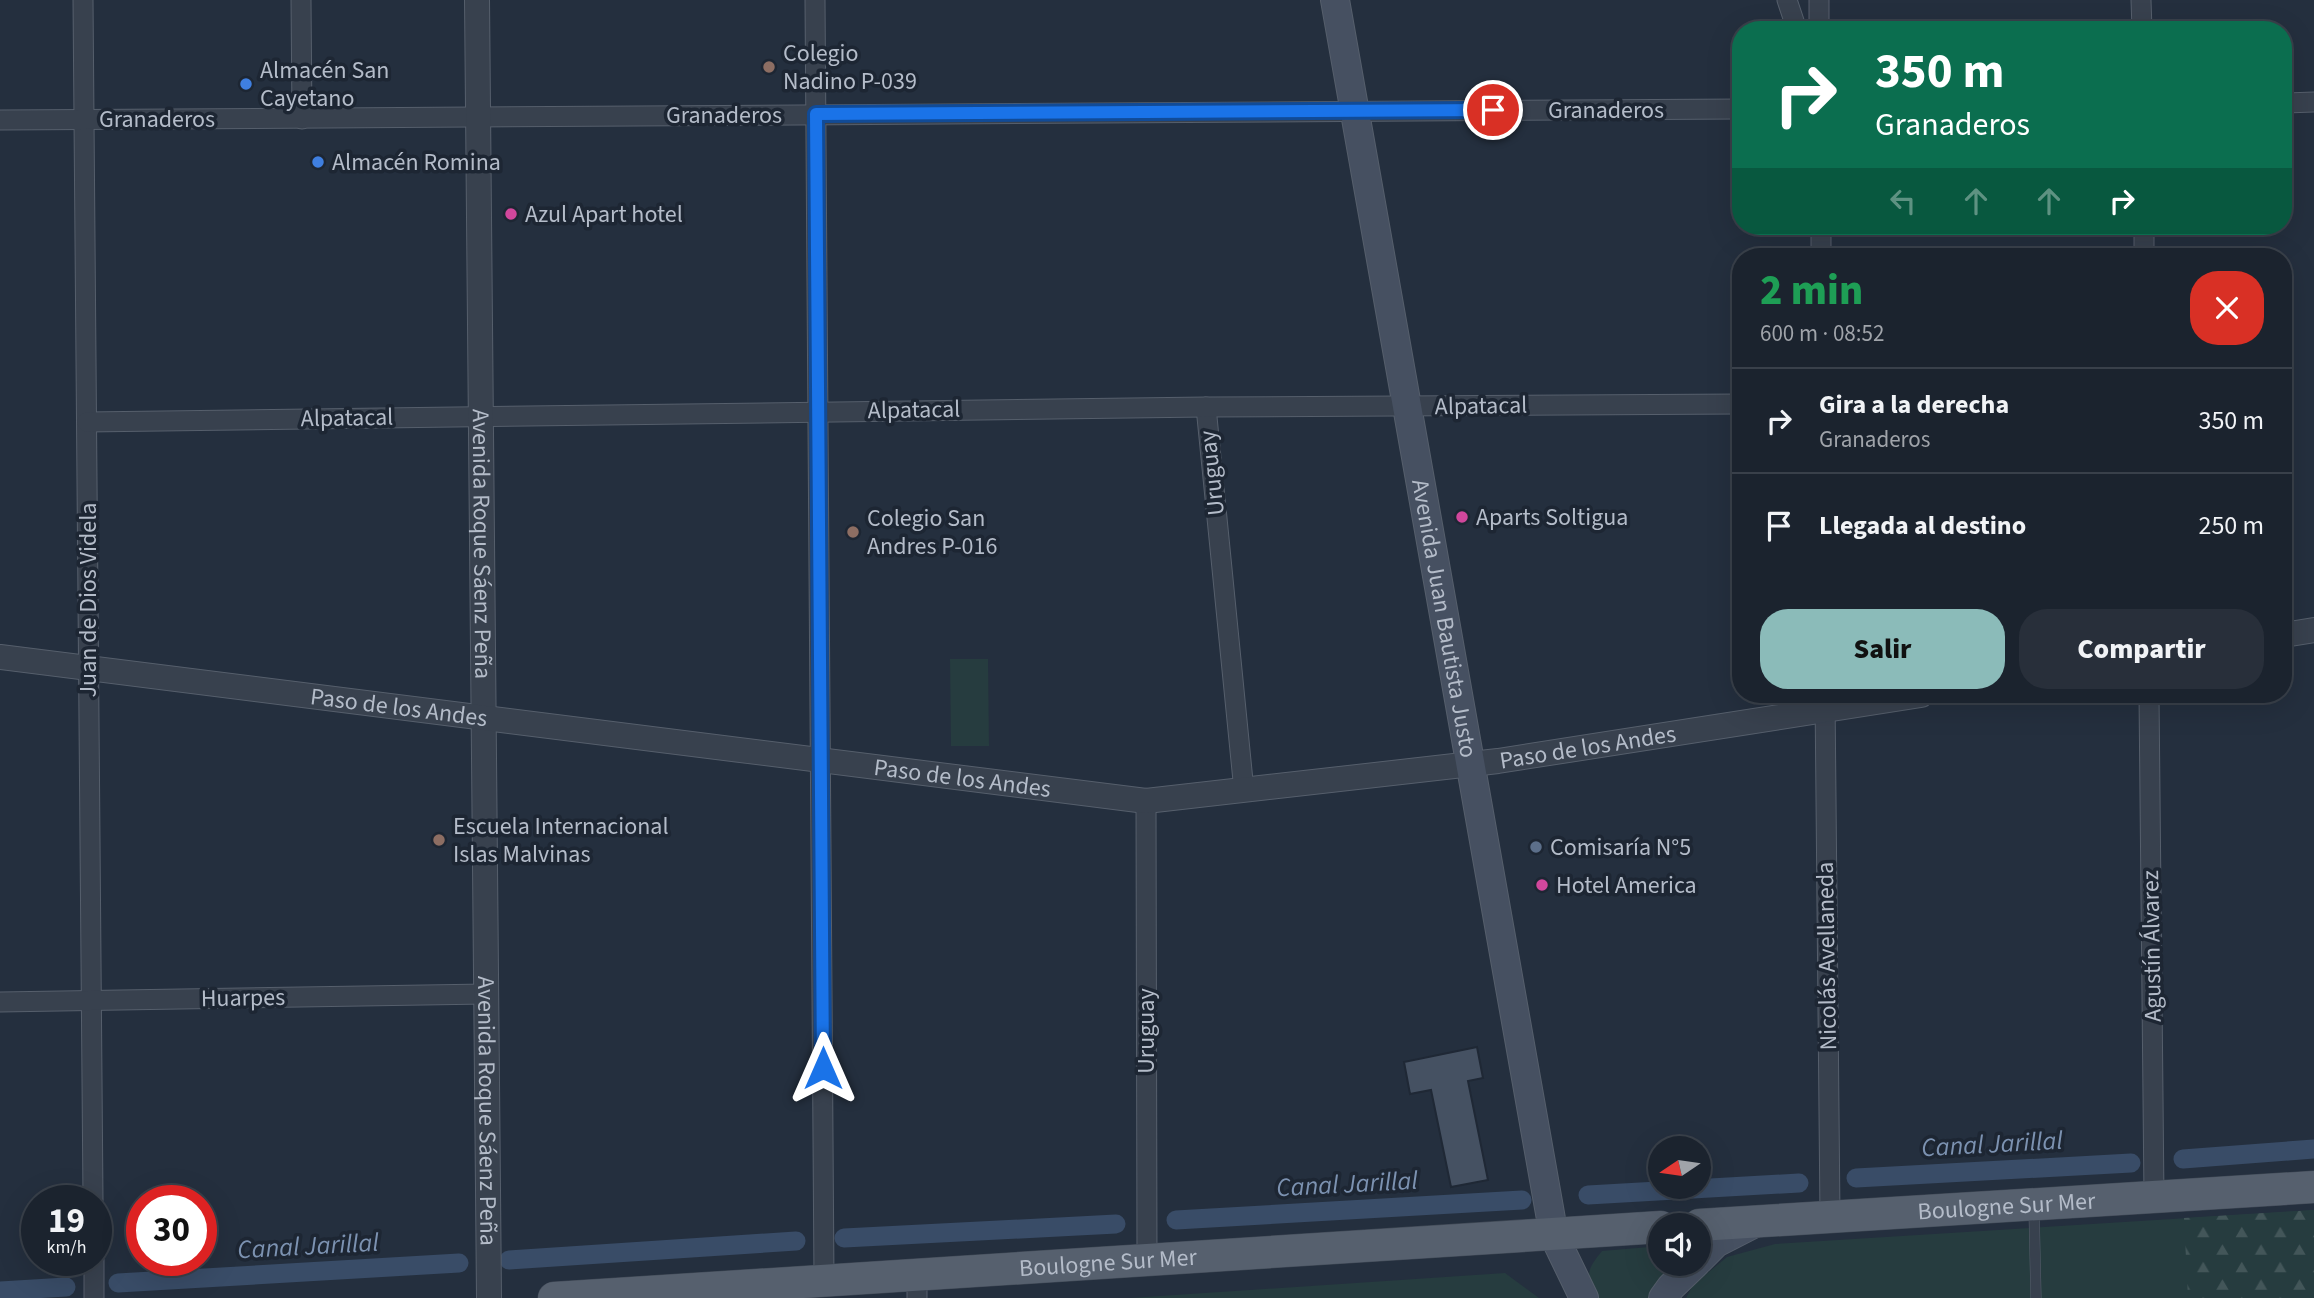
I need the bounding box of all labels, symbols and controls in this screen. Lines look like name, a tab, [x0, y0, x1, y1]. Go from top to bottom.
place label: Colegio Nadino P-039	[783, 36, 917, 99]
text: 350 m	[1875, 37, 2004, 107]
icon: right	[1760, 49, 1851, 140]
place label: Almacén San Cayetano	[260, 53, 389, 116]
marker: Colegio Nadino P-039	[761, 59, 777, 75]
marker: Almacén San Cayetano	[238, 76, 254, 92]
pin	[1463, 80, 1523, 140]
icon: arrive	[1474, 91, 1512, 129]
street label: Granaderos	[1548, 93, 1664, 128]
street label: Granaderos	[666, 98, 782, 133]
street label: Granaderos	[99, 102, 215, 137]
text: Granaderos	[1875, 102, 2030, 148]
place label: Almacén Romina	[332, 145, 501, 180]
marker: Almacén Romina	[310, 154, 326, 170]
icon: left	[1884, 182, 1922, 220]
icon: ahead	[1957, 182, 1995, 220]
icon: ahead	[2030, 182, 2068, 220]
icon: right	[2103, 182, 2141, 220]
place label: Azul Apart hotel	[525, 197, 683, 232]
marker: Azul Apart hotel	[503, 206, 519, 222]
text: 2 min	[1760, 261, 1863, 321]
button: close	[2190, 271, 2264, 345]
text: 600 m · 08:52	[1760, 317, 1884, 350]
text: Gira a la derecha	[1819, 386, 2009, 423]
street label: Alpatacal	[1434, 388, 1528, 424]
street label: Alpatacal	[867, 392, 961, 428]
street label: Alpatacal	[300, 400, 394, 436]
icon: right	[1760, 402, 1798, 440]
text: 350 m	[2198, 402, 2264, 439]
street label: Avenida Roque Sáenz Peña	[463, 409, 501, 679]
text: Granaderos	[1819, 423, 1930, 456]
street label: Uruguay	[1190, 429, 1234, 517]
street label: Avenida Juan Bautista Justo	[1403, 476, 1486, 760]
place label: Aparts Soltigua	[1476, 500, 1628, 535]
place label: Colegio San Andres P-016	[867, 501, 997, 564]
street label: Juan de Dios Videla	[71, 503, 106, 697]
icon: arrive	[1760, 507, 1798, 545]
text: Llegada al destino	[1819, 507, 2026, 544]
text: 250 m	[2198, 507, 2264, 544]
marker: Aparts Soltigua	[1454, 509, 1470, 525]
marker: Colegio San Andres P-016	[845, 524, 861, 540]
button: Salir	[1760, 609, 2005, 689]
button: Compartir	[2019, 609, 2264, 689]
street label: Paso de los Andes	[308, 679, 489, 736]
street label: Paso de los Andes	[1497, 716, 1678, 778]
street label: Paso de los Andes	[872, 749, 1053, 806]
place label: Escuela Internacional Islas Malvinas	[453, 809, 669, 872]
place label: Comisaría N°5	[1550, 830, 1691, 865]
marker: Escuela Internacional Islas Malvinas	[431, 832, 447, 848]
marker: Comisaría N°5	[1528, 839, 1544, 855]
street label: Nicolás Avellaneda	[1808, 861, 1846, 1051]
place label: Hotel America	[1556, 868, 1697, 903]
street label: Agustín Álvarez	[2133, 870, 2171, 1022]
marker: Hotel America	[1534, 877, 1550, 893]
street label: Avenida Roque Sáenz Peña	[469, 976, 506, 1246]
street label: Huarpes	[200, 980, 286, 1016]
street label: Uruguay	[1129, 988, 1164, 1074]
position arrow	[786, 1031, 860, 1105]
water label: Canal Jarillal	[1920, 1122, 2064, 1166]
north arrow	[1648, 1136, 1712, 1199]
map controls	[1648, 1136, 1711, 1276]
water label: Canal Jarillal	[1275, 1162, 1419, 1206]
street label: Boulogne Sur Mer	[1916, 1183, 2097, 1229]
speed limit sign: 30	[126, 1185, 217, 1276]
text: 19	[48, 1196, 85, 1246]
button: sound	[1648, 1213, 1711, 1276]
water label: Canal Jarillal	[236, 1224, 380, 1268]
text: km/h	[47, 1235, 86, 1260]
street label: Boulogne Sur Mer	[1018, 1239, 1198, 1286]

